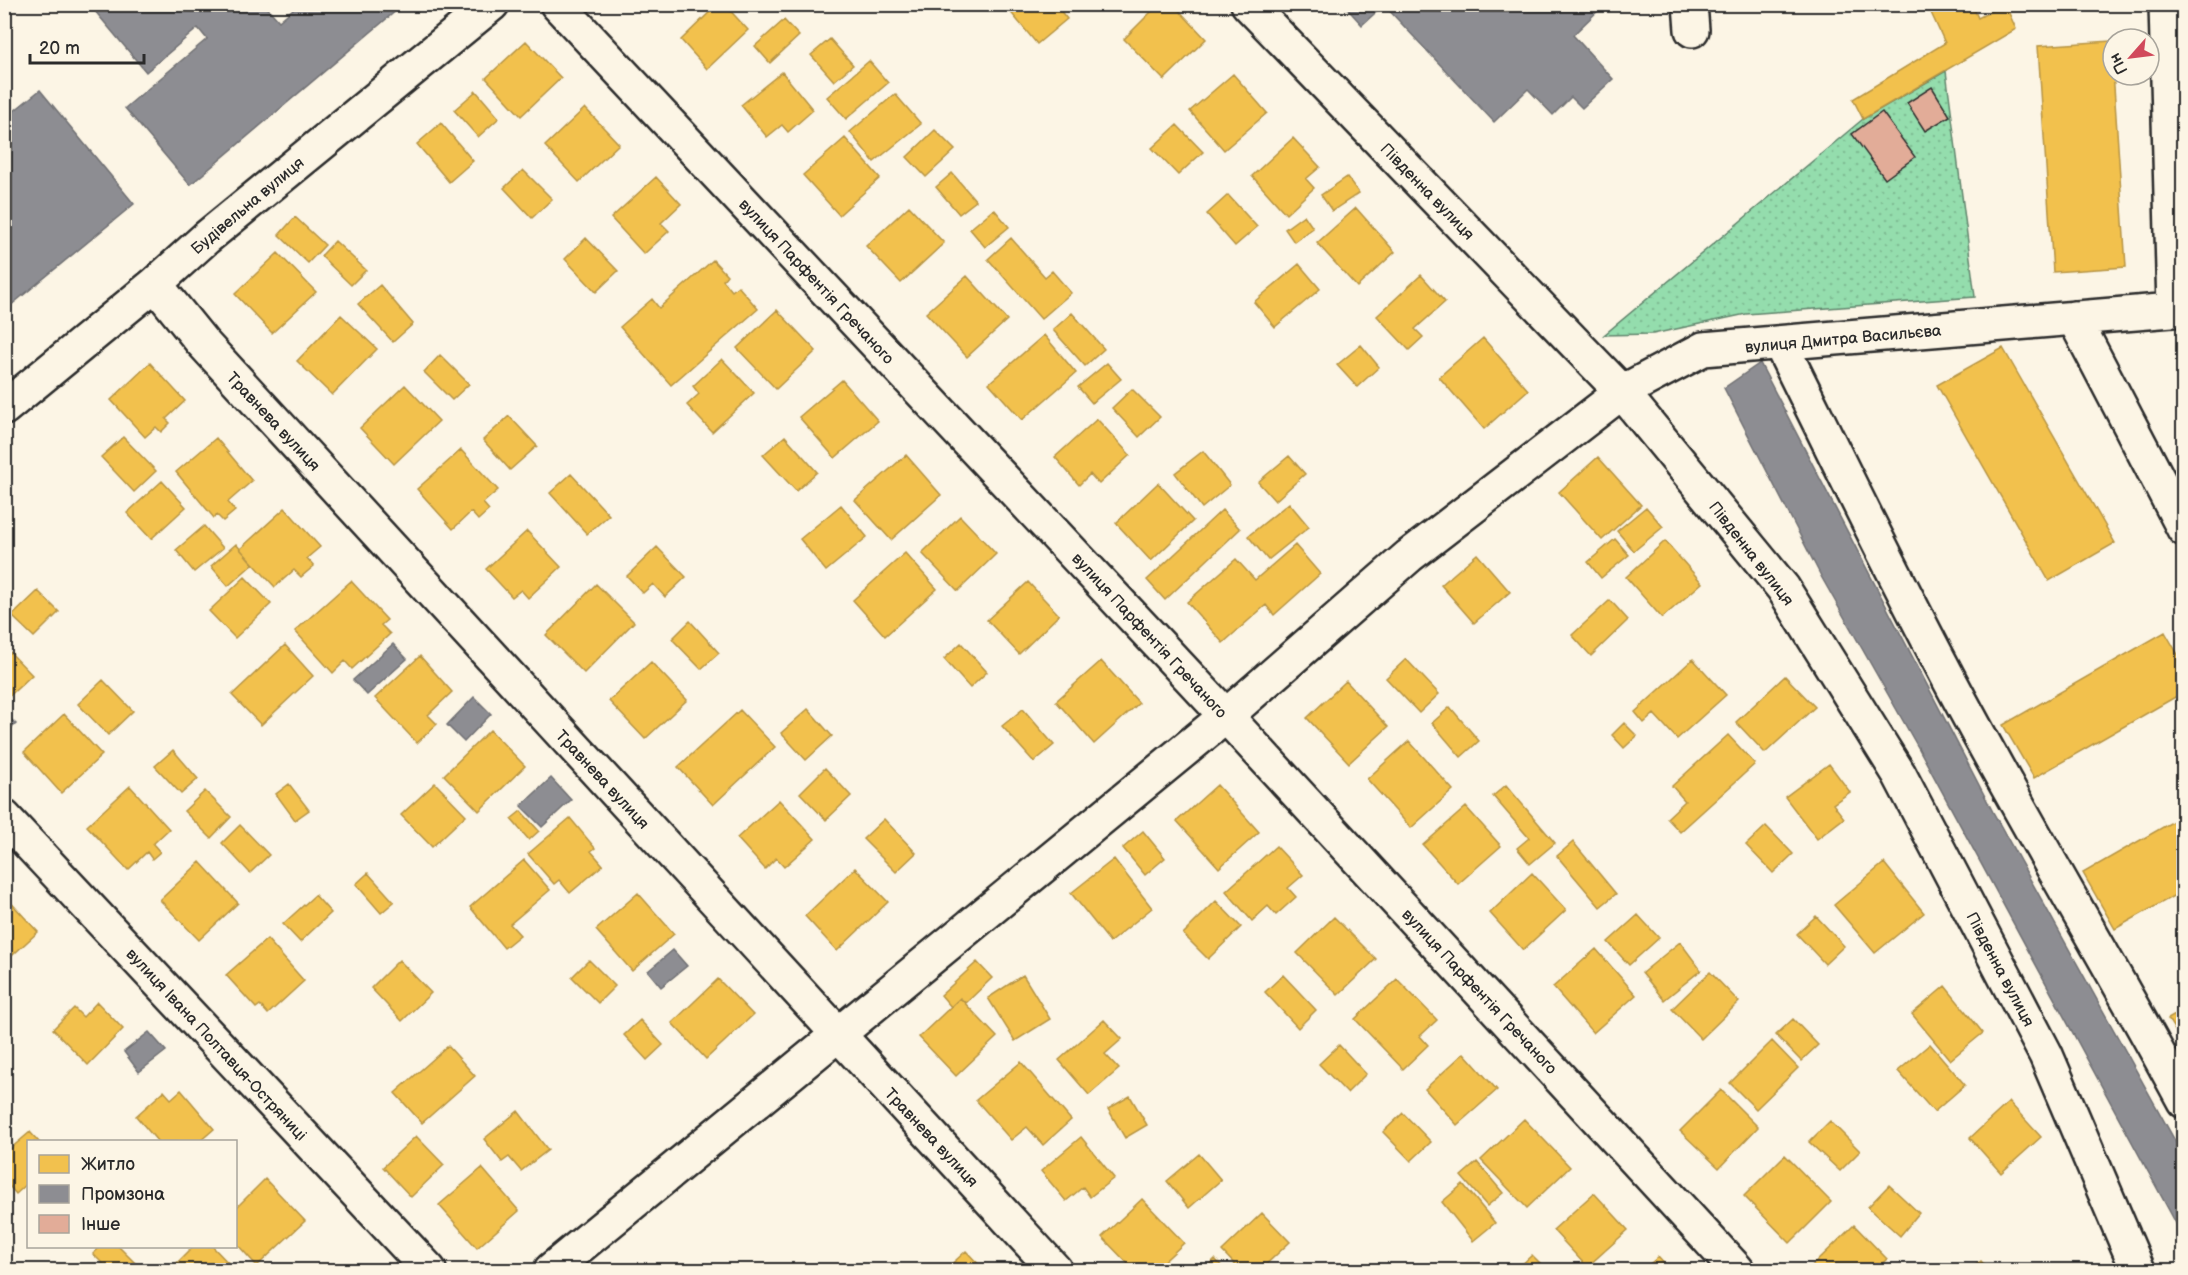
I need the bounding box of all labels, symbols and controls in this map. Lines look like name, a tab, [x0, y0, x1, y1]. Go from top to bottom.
scale bar	[30, 27, 144, 65]
north arrow	[2101, 27, 2161, 87]
text: 20 m	[39, 38, 80, 59]
text: Пн	[2106, 49, 2132, 77]
street label: Південна вулиця	[1376, 140, 1478, 244]
street label: Будівельна вулиця	[188, 153, 308, 259]
street label: вулиця Парфентія Гречаного	[734, 195, 897, 369]
street label: вулиця Дмитра Васильєва	[1744, 321, 1943, 358]
street label: Травнева вулиця	[222, 369, 324, 476]
street label: Південна вулиця	[1704, 498, 1797, 610]
street label: вулиця Парфентія Гречаного	[1067, 549, 1230, 723]
street label: Травнева вулиця	[551, 727, 653, 834]
street label: вулиця Парфентія Гречаного	[1397, 905, 1560, 1079]
street label: Південна вулиця	[1962, 909, 2038, 1030]
street label: вулиця Івана Полтавця-Остряниці	[122, 945, 310, 1145]
street label: Травнева вулиця	[880, 1085, 982, 1192]
legend	[27, 1140, 237, 1248]
text: Житло	[81, 1154, 135, 1175]
text: Промзона	[81, 1184, 165, 1205]
text: Інше	[81, 1214, 120, 1235]

